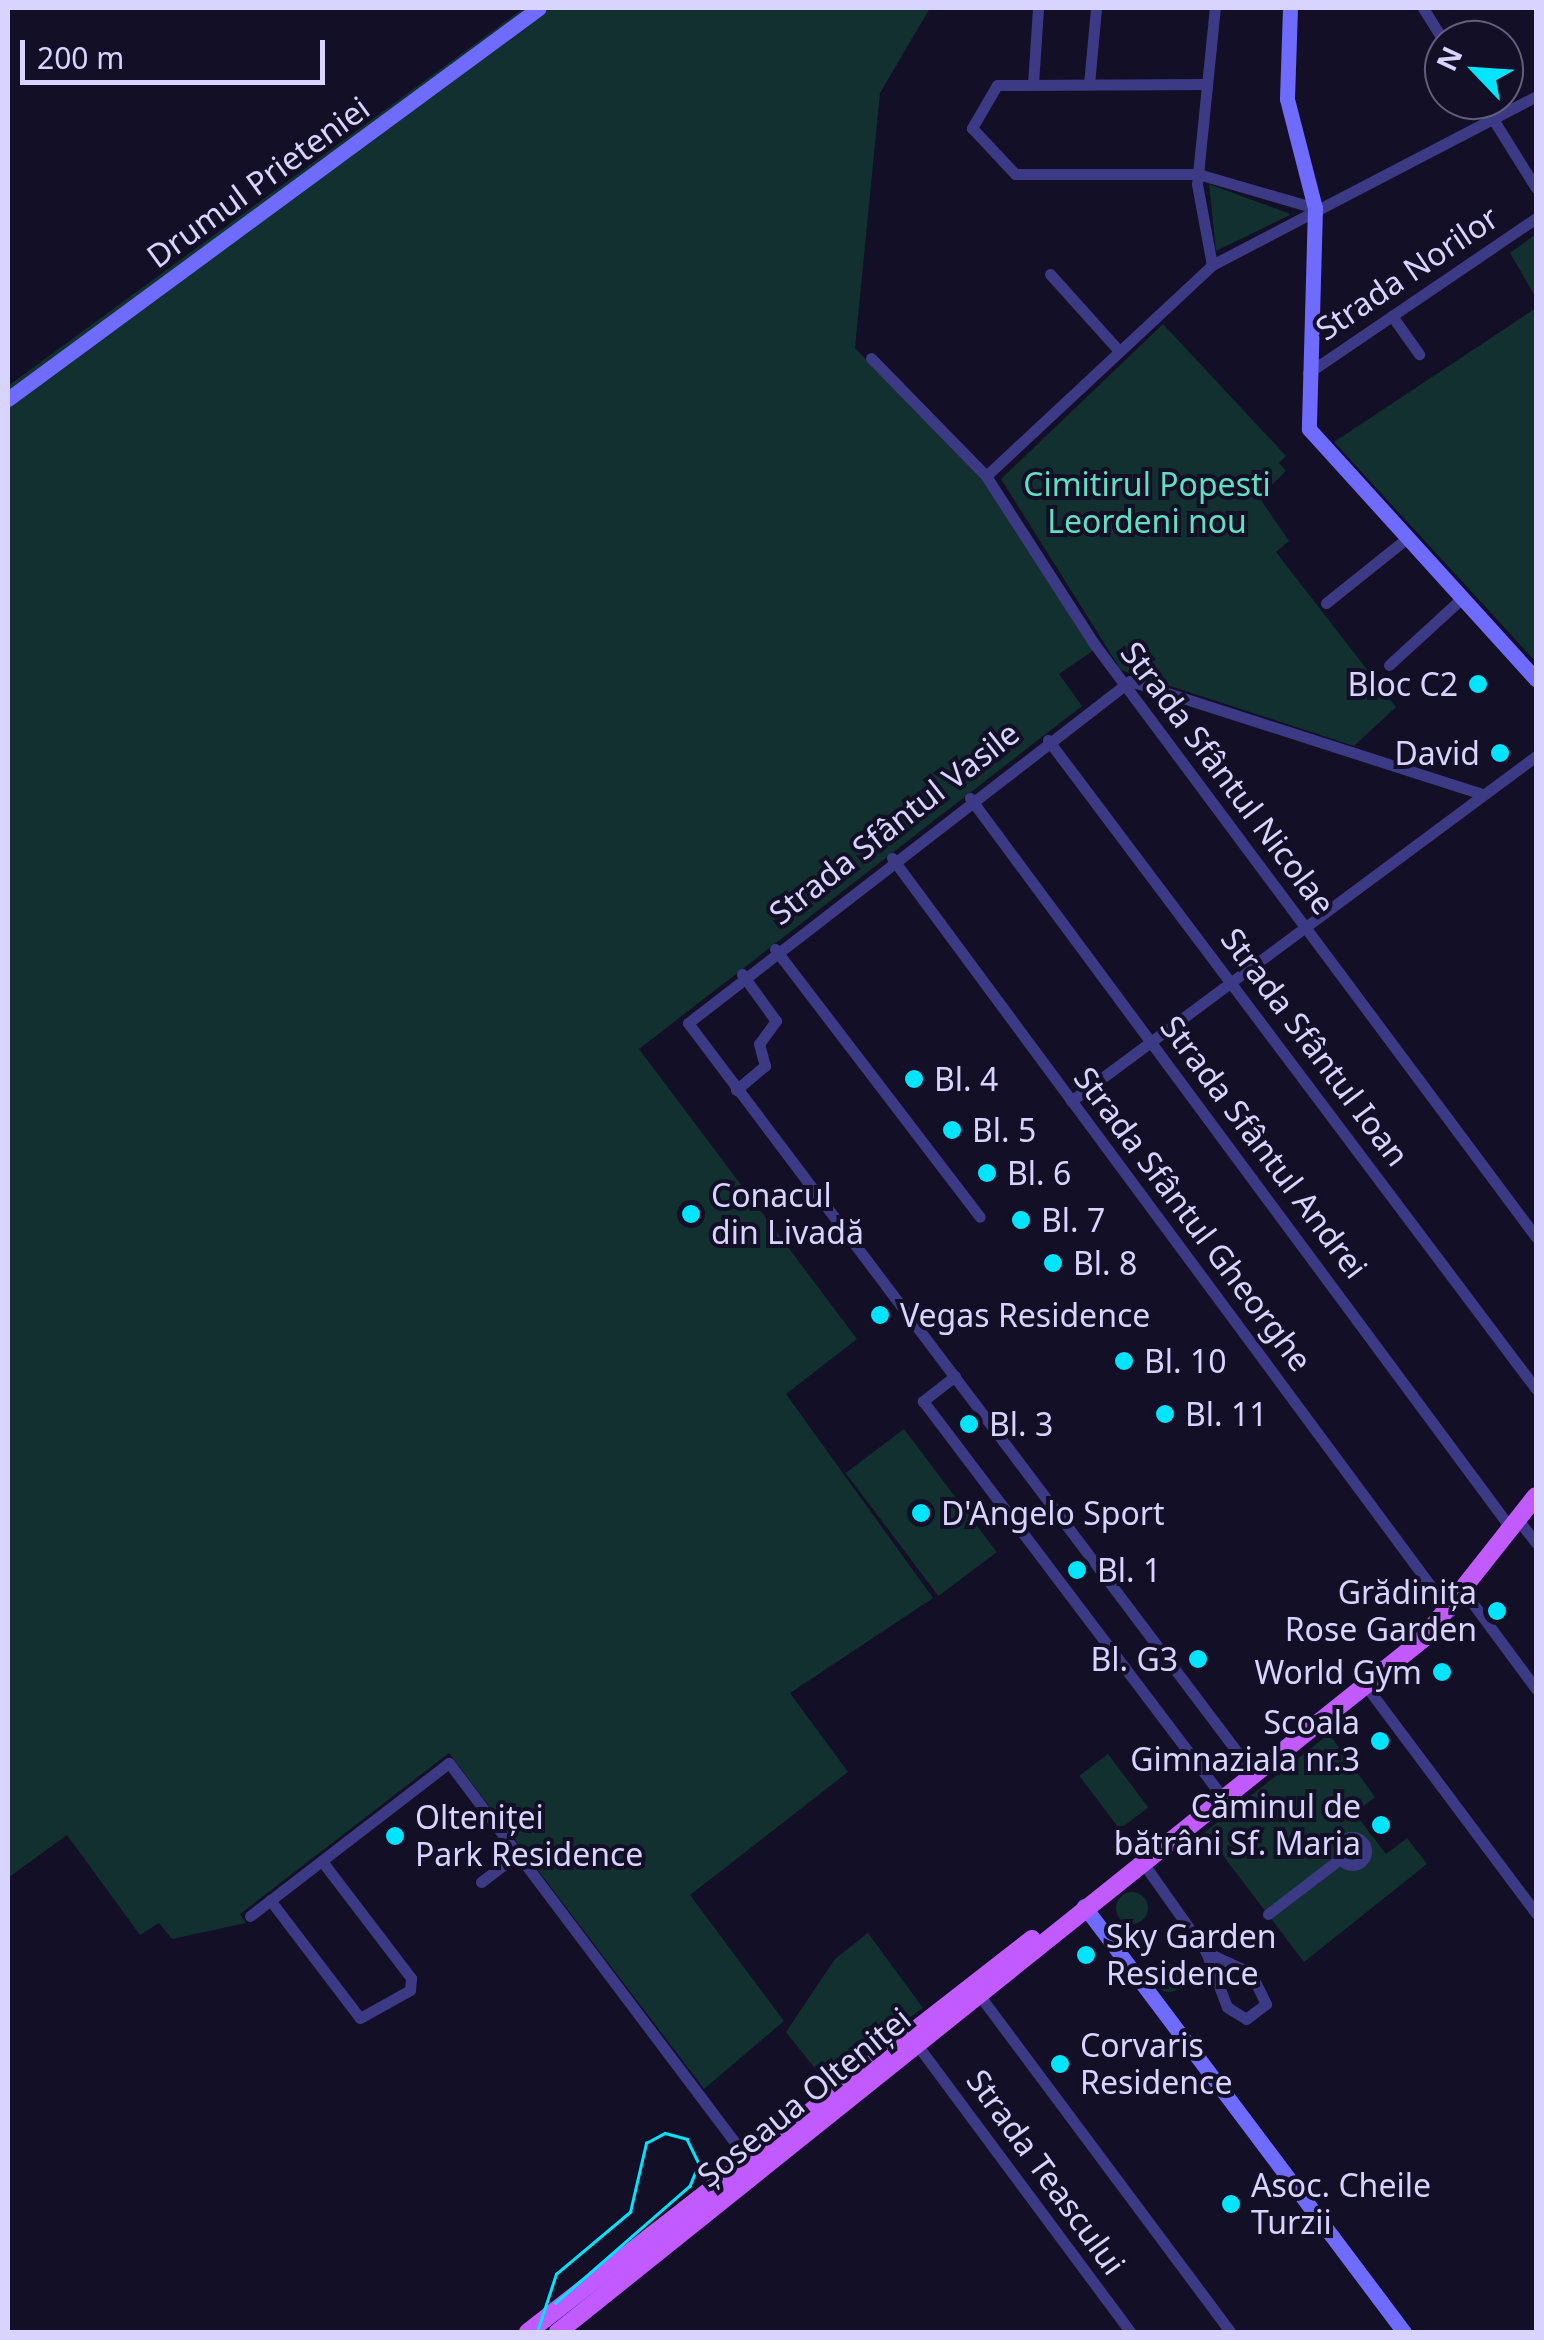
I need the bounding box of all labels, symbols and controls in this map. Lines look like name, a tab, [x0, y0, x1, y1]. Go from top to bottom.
scale bar	[25, 20, 330, 82]
north arrow	[1424, 20, 1524, 120]
text: 200 m	[37, 37, 124, 78]
text: N	[1427, 40, 1471, 77]
street label: Drumul Prieteniei	[139, 88, 377, 276]
street label: Strada Norilor	[1309, 198, 1505, 348]
park label: Cimitirul Popesti Leordeni nou	[1023, 466, 1271, 541]
street label: Strada Sfântul Nicolae	[1113, 634, 1343, 922]
place label: Bloc C2	[1347, 665, 1458, 703]
marker: Bloc C2	[1467, 673, 1489, 695]
street label: Strada Sfântul Vasile	[762, 714, 1026, 932]
place label: David	[1394, 734, 1480, 772]
marker: David	[1489, 742, 1511, 764]
street label: Strada Sfântul Ioan	[1213, 921, 1417, 1173]
street label: Strada Sfântul Andrei	[1153, 1008, 1375, 1286]
street label: Strada Sfântul Gheorghe	[1066, 1059, 1320, 1379]
place label: Bl. 4	[934, 1060, 998, 1098]
marker: Bl. 4	[903, 1068, 925, 1090]
place label: Bl. 5	[972, 1111, 1036, 1149]
marker: Bl. 5	[941, 1119, 963, 1141]
place label: Bl. 6	[1007, 1154, 1071, 1192]
marker: Bl. 6	[976, 1162, 998, 1184]
place label: Conacul din Livadă	[711, 1177, 864, 1252]
place label: Bl. 7	[1041, 1201, 1105, 1239]
marker: Conacul din Livadă	[680, 1203, 702, 1225]
marker: Bl. 7	[1010, 1209, 1032, 1231]
place label: Bl. 8	[1073, 1244, 1137, 1282]
marker: Bl. 8	[1042, 1252, 1064, 1274]
place label: Vegas Residence	[900, 1296, 1150, 1334]
marker: Vegas Residence	[869, 1304, 891, 1326]
place label: Bl. 10	[1144, 1342, 1227, 1380]
marker: Bl. 10	[1113, 1350, 1135, 1372]
place label: Bl. 11	[1185, 1395, 1268, 1433]
marker: Bl. 11	[1154, 1403, 1176, 1425]
place label: Bl. 3	[989, 1405, 1053, 1443]
marker: Bl. 3	[958, 1413, 980, 1435]
place label: D'Angelo Sport	[941, 1494, 1165, 1532]
marker: D'Angelo Sport	[910, 1502, 932, 1524]
place label: Bl. 1	[1097, 1551, 1161, 1589]
marker: Bl. 1	[1066, 1559, 1088, 1581]
place label: Grădinița Rose Garden	[1285, 1574, 1477, 1649]
marker: Grădinița Rose Garden	[1486, 1600, 1508, 1622]
place label: Bl. G3	[1090, 1640, 1178, 1678]
marker: Bl. G3	[1187, 1648, 1209, 1670]
place label: World Gym	[1255, 1653, 1422, 1691]
marker: World Gym	[1431, 1661, 1453, 1683]
place label: Scoala Gimnaziala nr.3	[1130, 1704, 1360, 1779]
marker: Scoala Gimnaziala nr.3	[1369, 1730, 1391, 1752]
place label: Căminul de bătrâni Sf. Maria	[1114, 1788, 1361, 1863]
place label: Olteniței Park Residence	[415, 1799, 643, 1874]
marker: Căminul de bătrâni Sf. Maria	[1370, 1814, 1392, 1836]
marker: Olteniței Park Residence	[384, 1825, 406, 1847]
place label: Sky Garden Residence	[1106, 1918, 1277, 1993]
marker: Sky Garden Residence	[1075, 1944, 1097, 1966]
street label: Șoseaua Olteniței	[690, 1999, 918, 2195]
place label: Corvaris Residence	[1080, 2027, 1232, 2102]
marker: Corvaris Residence	[1049, 2053, 1071, 2075]
street label: Strada Teascului	[959, 2062, 1133, 2282]
place label: Asoc. Cheile Turzii	[1251, 2167, 1431, 2242]
marker: Asoc. Cheile Turzii	[1220, 2193, 1242, 2215]

